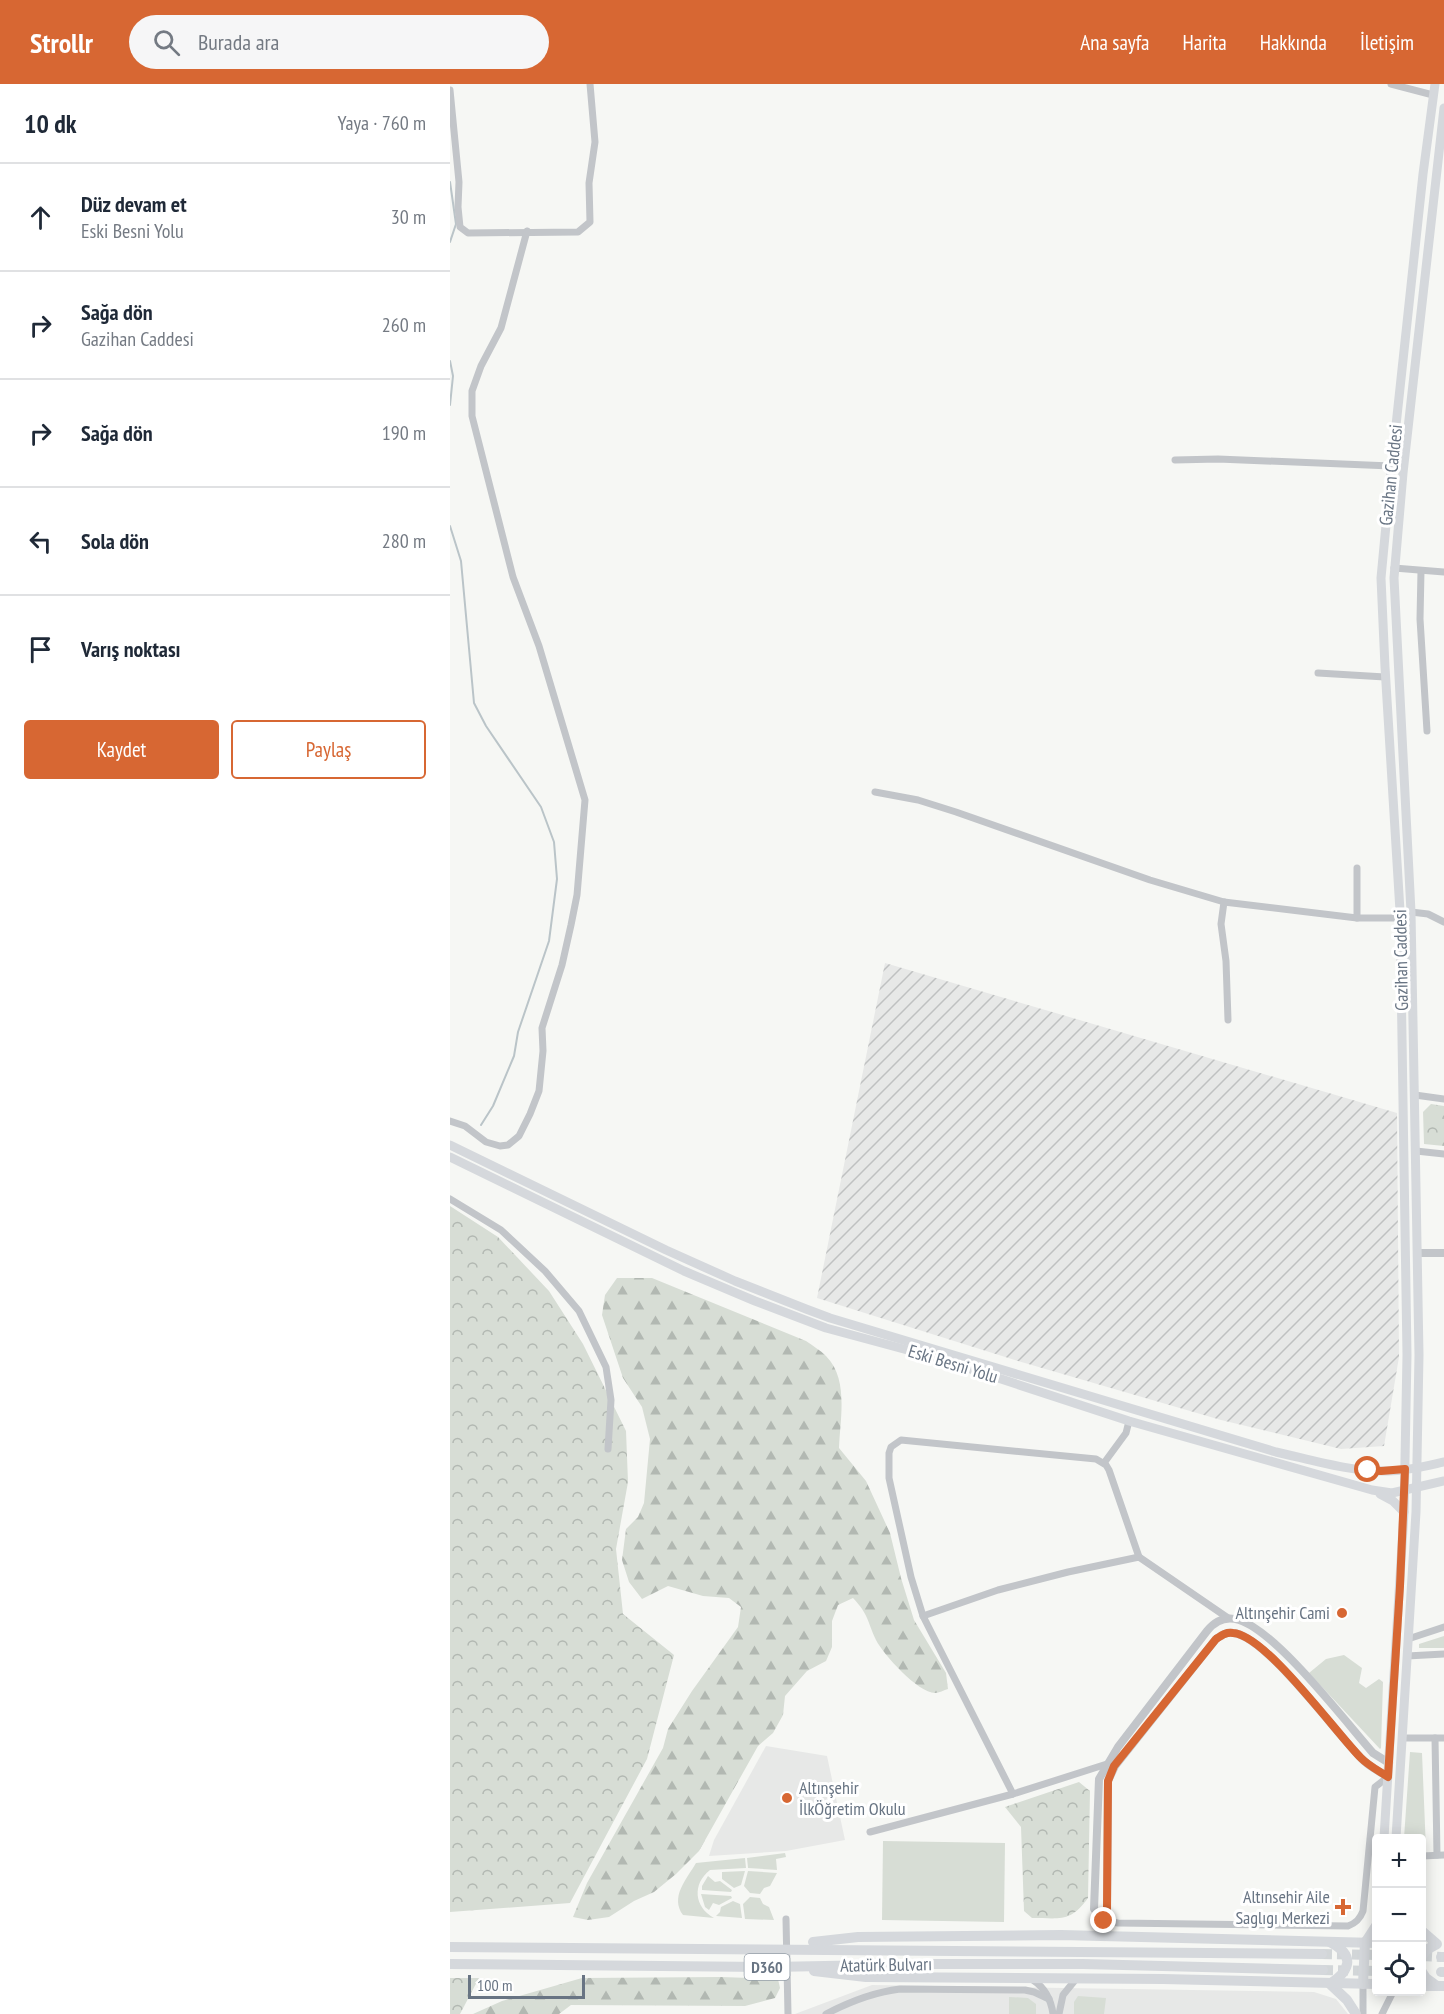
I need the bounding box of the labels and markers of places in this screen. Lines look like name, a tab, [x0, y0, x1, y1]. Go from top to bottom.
place label: Altınşehir Cami	[1236, 1601, 1330, 1624]
marker: Altınşehir Cami	[1335, 1606, 1349, 1620]
place label: Altınşehir İlkÖğretim Okulu	[799, 1776, 905, 1820]
marker: Altınşehir İlkÖğretim Okulu	[780, 1791, 794, 1805]
place label: Altınsehir Aile Saglıgı Merkezi	[1235, 1885, 1330, 1929]
marker: Altınsehir Aile Saglıgı Merkezi	[1334, 1898, 1352, 1916]

